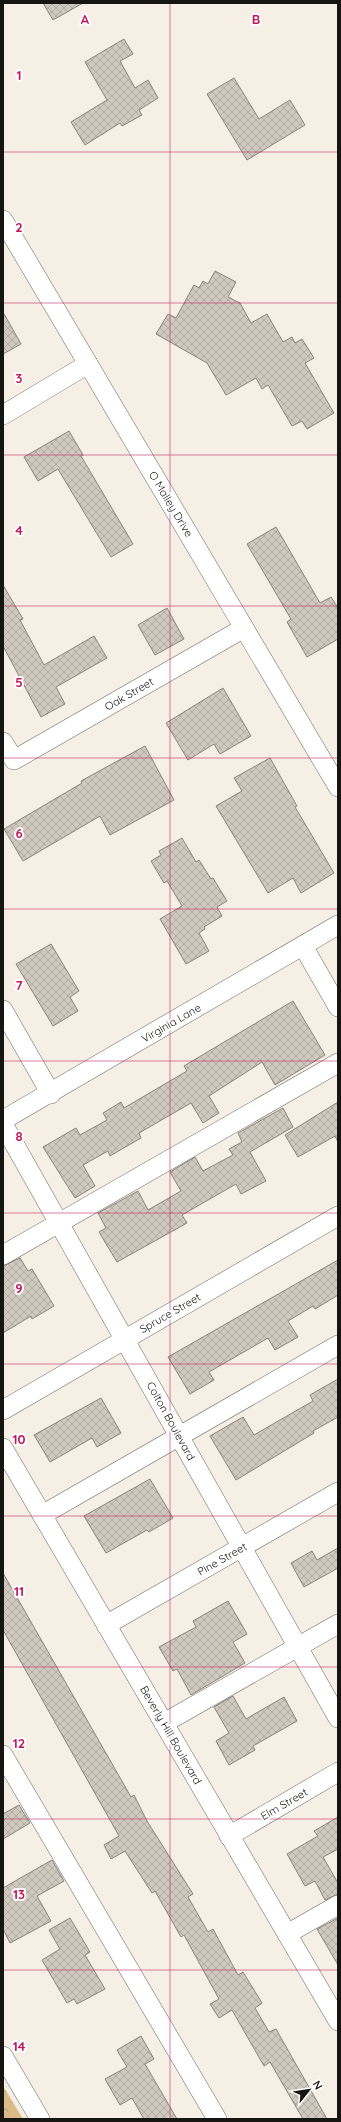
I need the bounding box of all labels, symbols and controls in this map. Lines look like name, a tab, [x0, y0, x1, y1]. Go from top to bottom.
text: A	[81, 11, 90, 27]
text: B	[252, 11, 260, 27]
text: 1	[16, 67, 22, 83]
text: 2	[15, 219, 23, 235]
text: 3	[16, 370, 23, 386]
street label: O Malley Drive	[146, 469, 196, 539]
text: 4	[15, 522, 23, 538]
text: 5	[15, 674, 23, 690]
street label: Oak Street	[102, 674, 156, 714]
text: 6	[15, 825, 23, 841]
text: 7	[15, 977, 23, 993]
street label: Virginia Lane	[139, 1000, 203, 1046]
text: 8	[15, 1128, 23, 1144]
text: 9	[15, 1280, 23, 1296]
street label: Spruce Street	[137, 1290, 203, 1336]
street label: Colton Boulevard	[144, 1379, 198, 1463]
text: 10	[12, 1431, 26, 1447]
street label: Pine Street	[195, 1539, 249, 1579]
text: 11	[14, 1583, 24, 1599]
street label: Beverly Hill Boulevard	[137, 1683, 205, 1787]
text: 12	[13, 1735, 25, 1751]
street label: Elm Street	[258, 1785, 310, 1823]
text: 13	[13, 1886, 25, 1902]
text: 14	[13, 2038, 26, 2054]
north arrow	[289, 2070, 329, 2110]
text: N	[310, 2078, 326, 2092]

